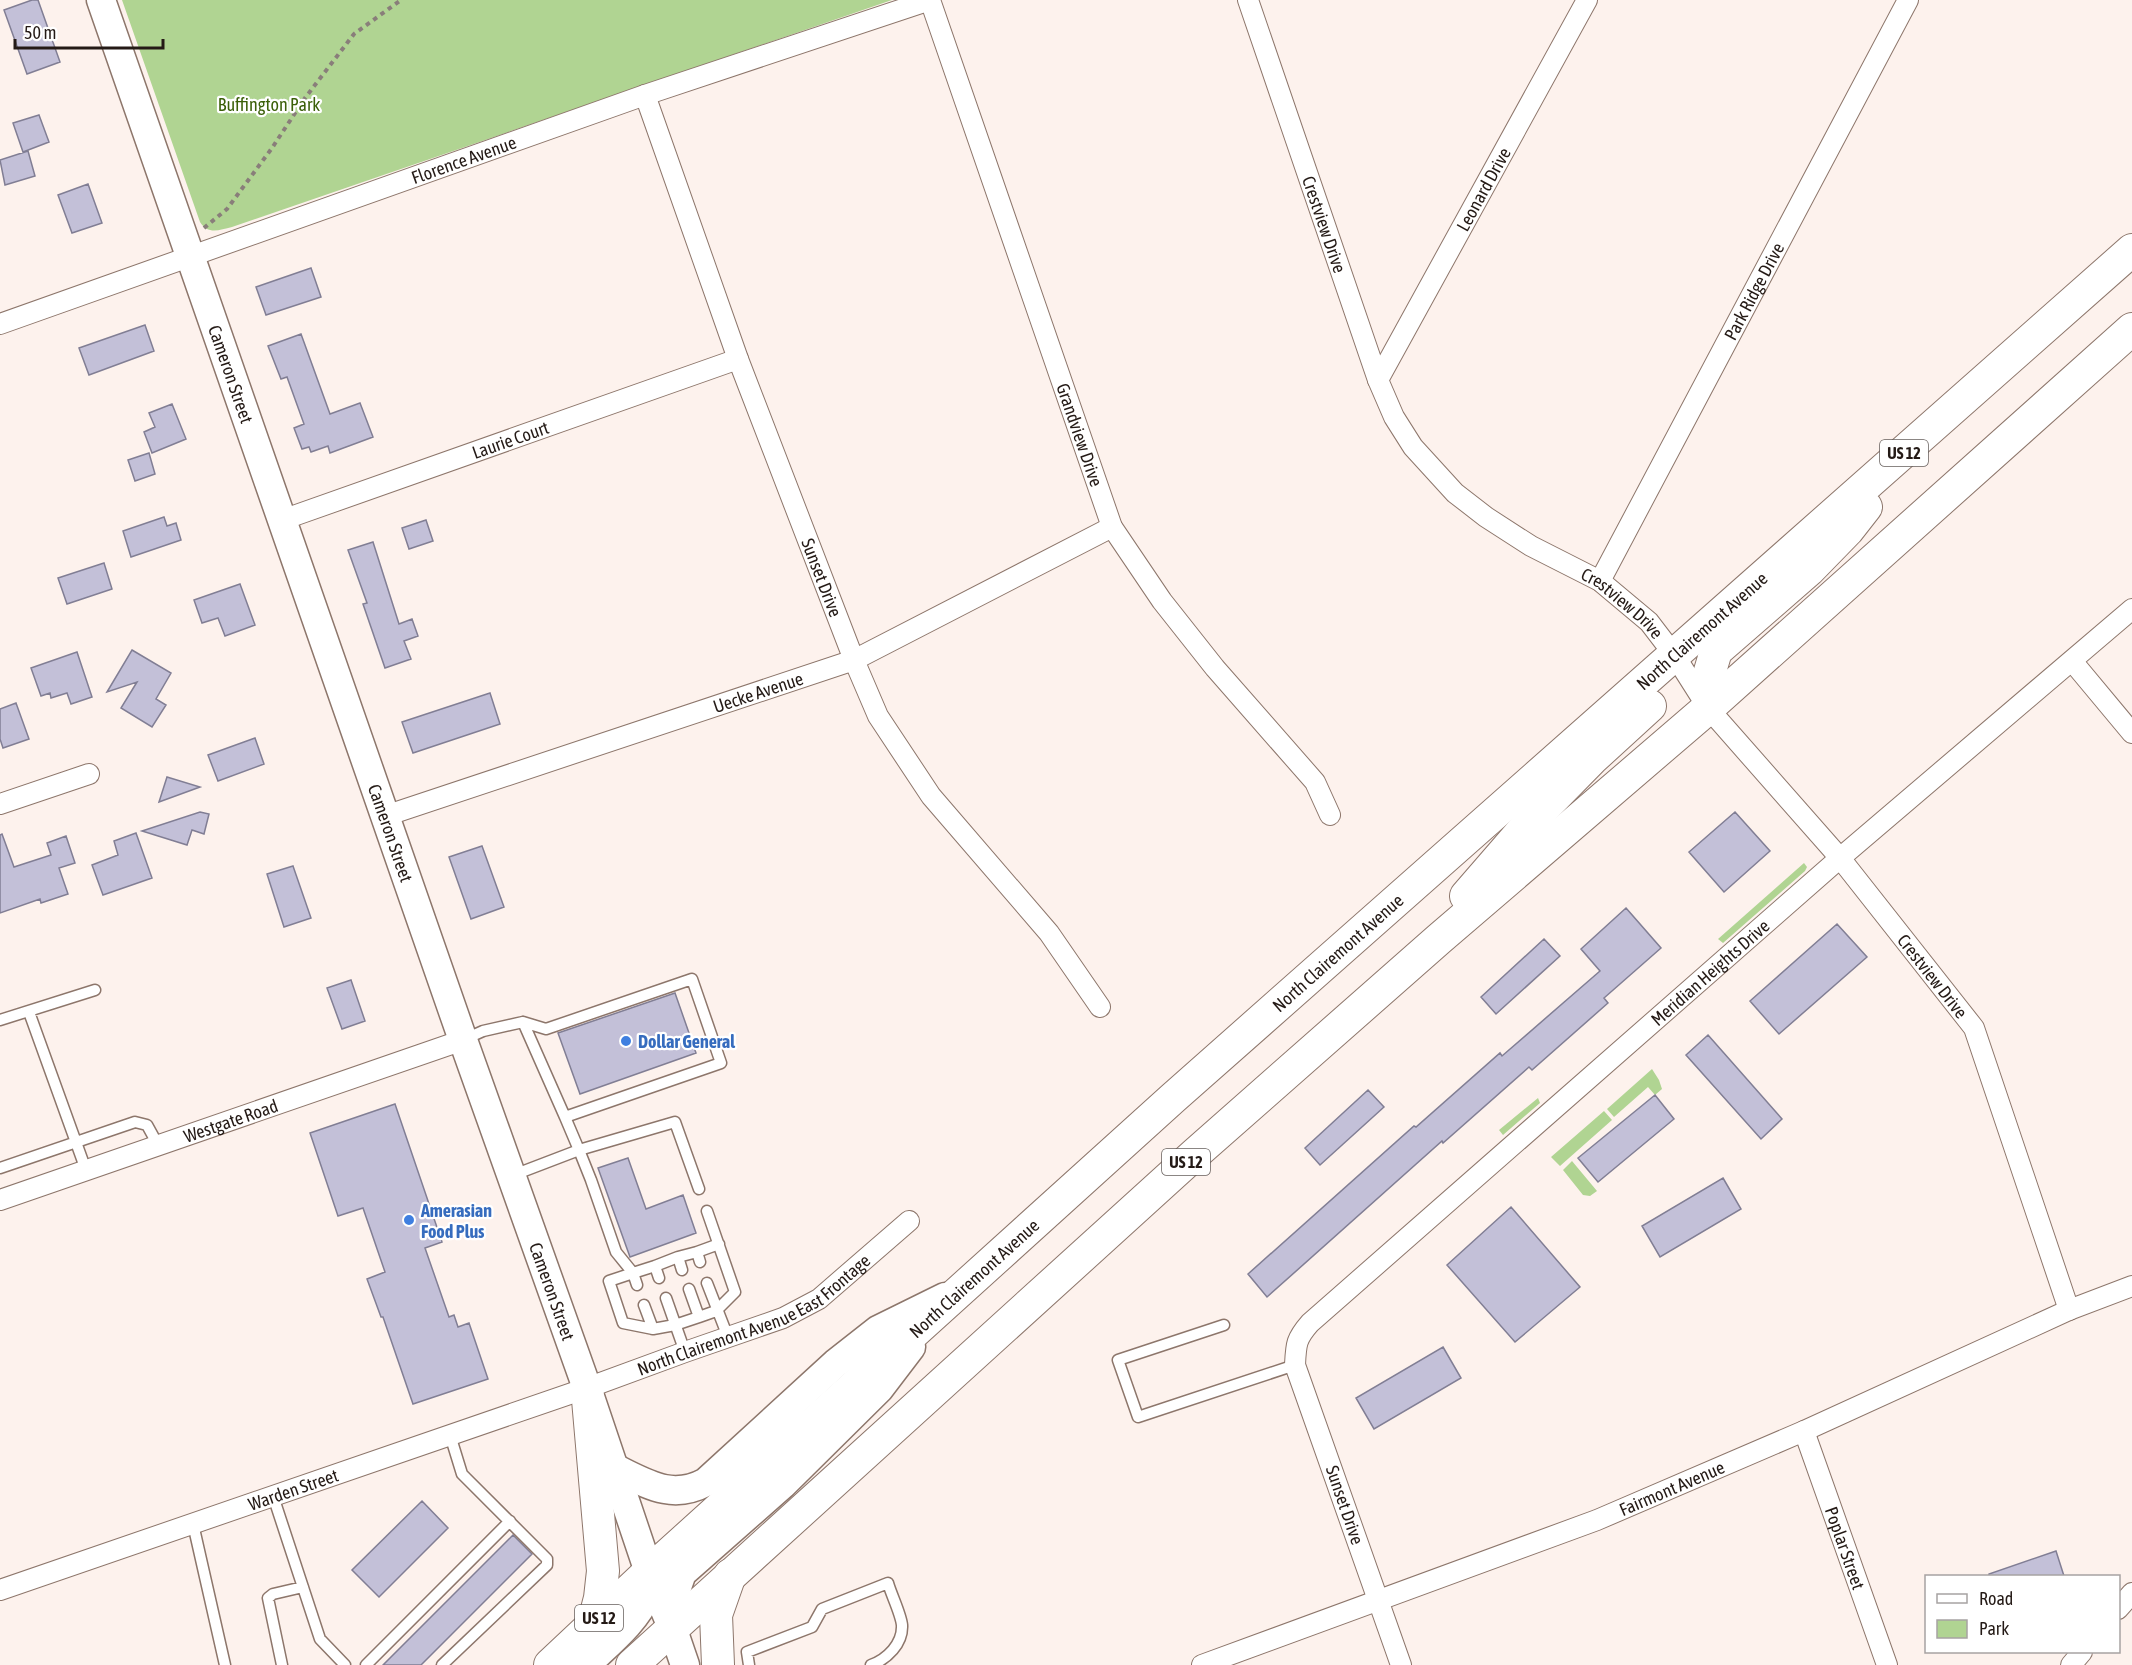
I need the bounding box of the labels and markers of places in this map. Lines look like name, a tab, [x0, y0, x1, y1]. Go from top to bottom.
place label: Dollar General	[638, 1031, 735, 1052]
marker: Dollar General	[619, 1034, 633, 1048]
place label: Amerasian Food Plus	[420, 1200, 492, 1242]
marker: Amerasian Food Plus	[402, 1213, 416, 1227]

